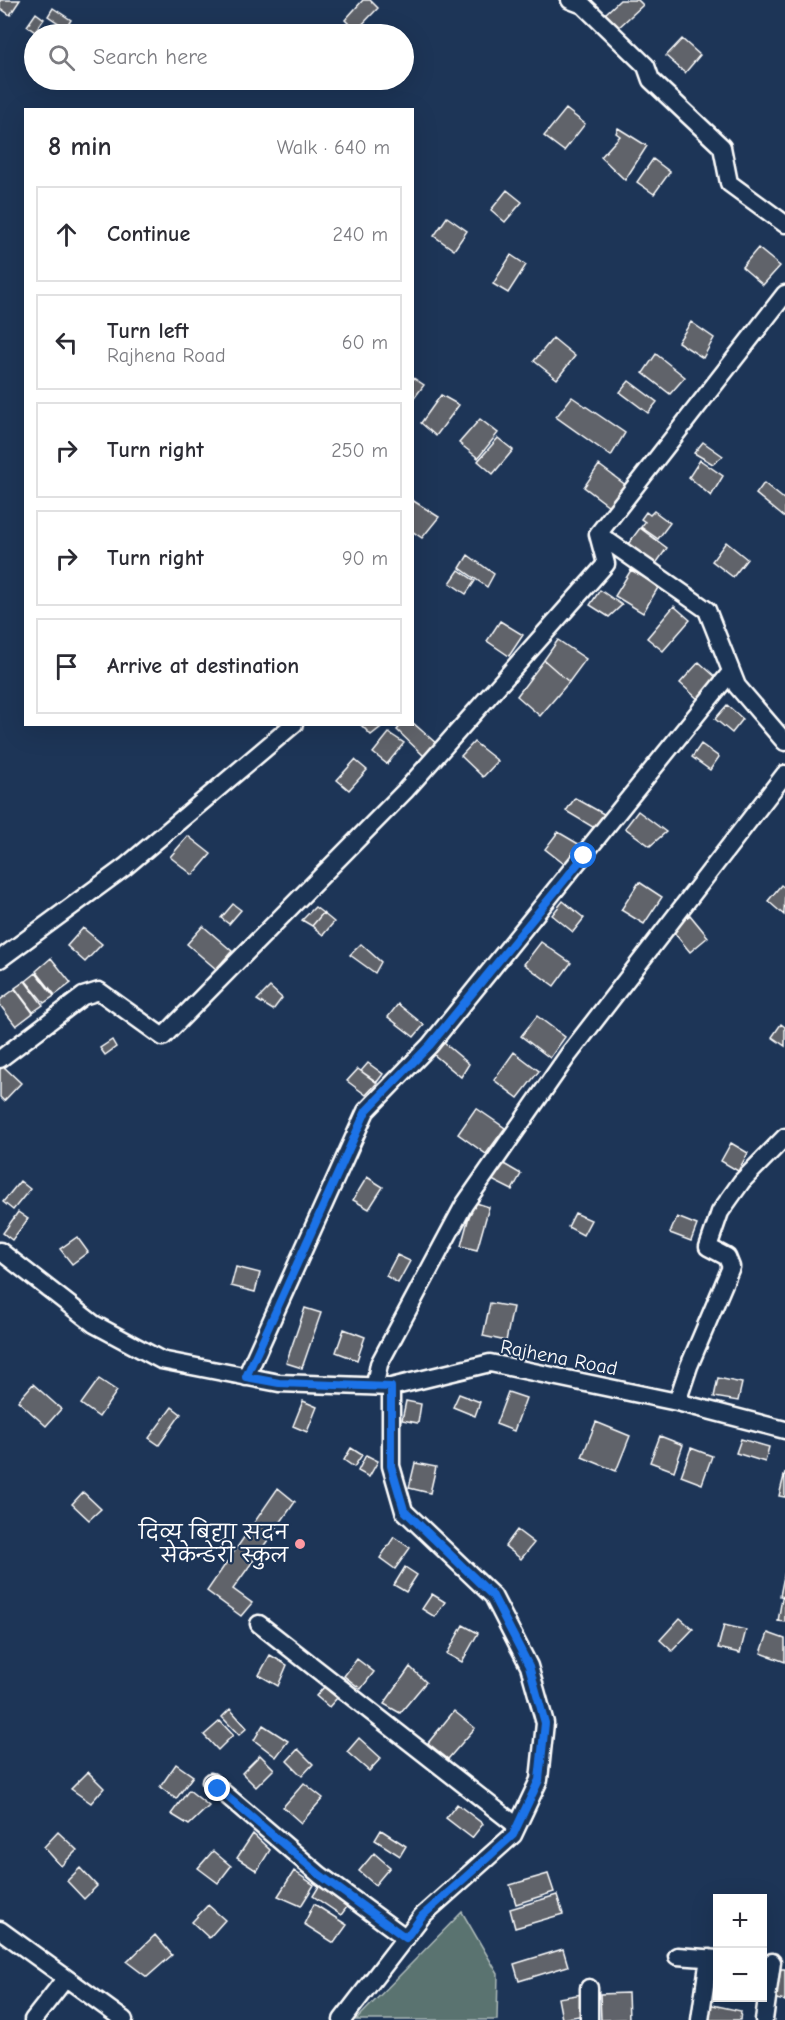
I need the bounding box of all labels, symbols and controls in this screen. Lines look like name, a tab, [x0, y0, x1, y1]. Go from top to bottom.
search box	[24, 24, 414, 90]
icon: search	[45, 41, 78, 74]
text: Search here	[93, 44, 208, 70]
text: 8 min	[48, 132, 112, 162]
text: Walk · 640 m	[277, 136, 390, 159]
icon: ahead	[50, 218, 83, 251]
text: Continue	[107, 221, 190, 247]
text: 240 m	[333, 223, 388, 246]
text: Turn left	[107, 318, 189, 344]
icon: left	[50, 326, 83, 359]
text: 60 m	[342, 331, 388, 354]
text: Rajhena Road	[107, 344, 226, 367]
icon: right	[50, 434, 83, 467]
text: Turn right	[107, 437, 204, 463]
text: 250 m	[331, 439, 388, 462]
icon: right	[50, 542, 83, 575]
text: Turn right	[107, 545, 204, 571]
text: 90 m	[342, 547, 388, 570]
icon: arrive	[50, 650, 83, 683]
text: Arrive at destination	[107, 653, 299, 679]
route start	[570, 842, 596, 868]
street label: Rajhena Road	[498, 1335, 619, 1380]
place label: दिव्य बिद्या सदन सेकेन्डेरी स्कुल	[138, 1517, 289, 1570]
marker: दिव्य बिद्या सदन सेकेन्डेरी स्कुल	[293, 1537, 307, 1551]
route end	[204, 1775, 230, 1801]
map controls	[713, 1894, 767, 2002]
button: +	[713, 1894, 767, 1948]
button: −	[713, 1948, 767, 2002]

